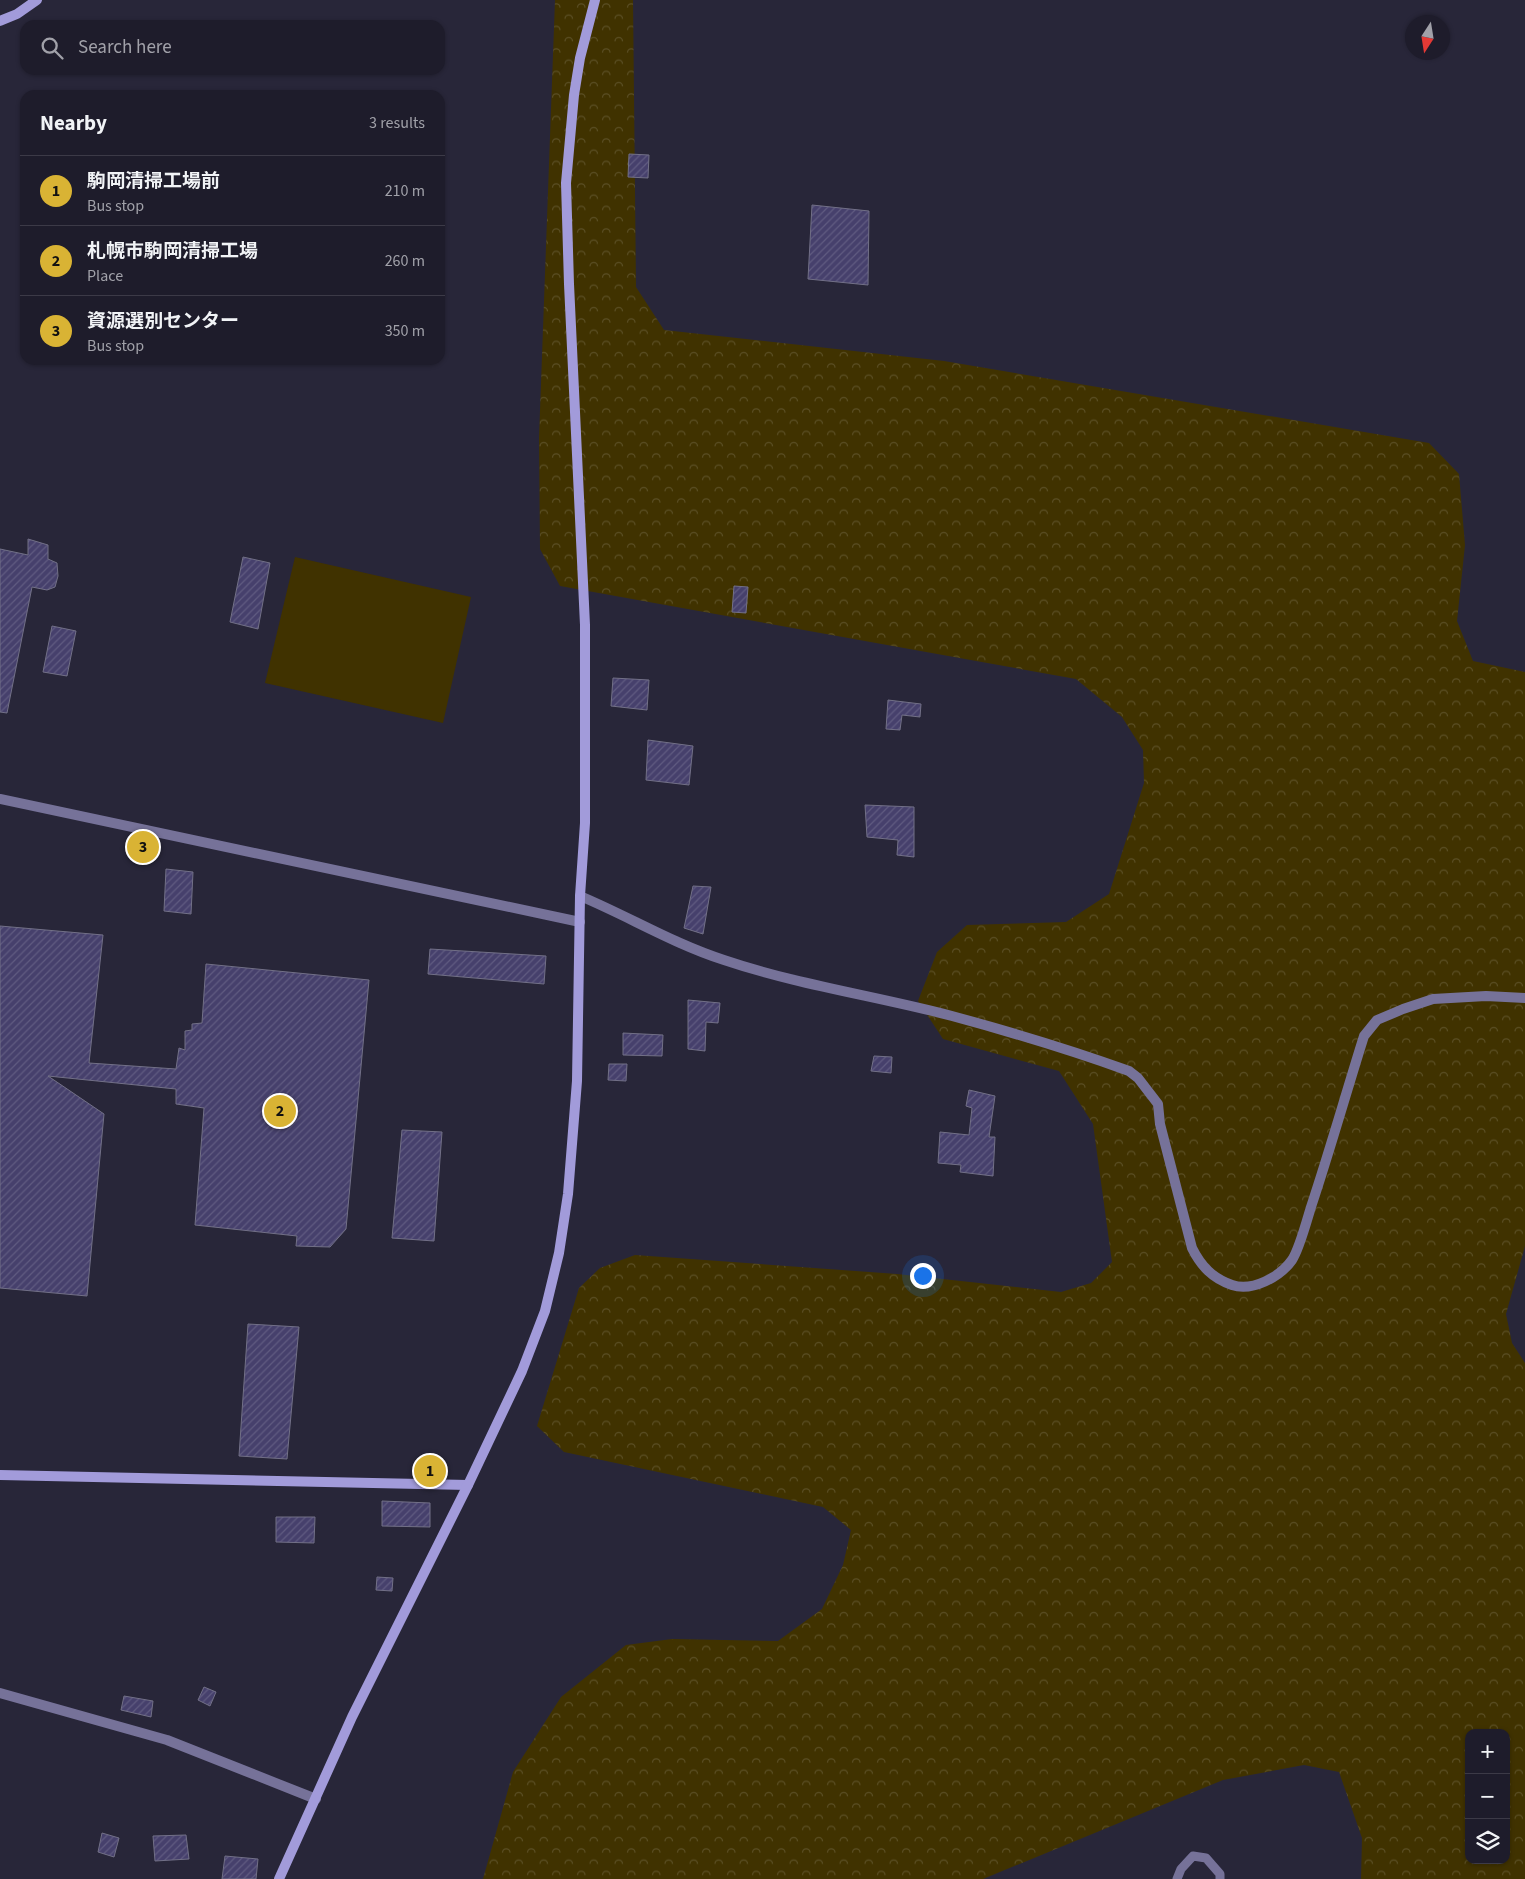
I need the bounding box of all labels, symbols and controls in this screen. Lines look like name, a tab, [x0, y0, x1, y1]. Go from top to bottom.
north arrow	[1405, 15, 1450, 60]
search box	[20, 20, 445, 75]
icon: search	[38, 34, 66, 62]
text: Search here	[78, 34, 172, 61]
text: Nearby	[40, 108, 107, 138]
text: 3 results	[369, 112, 425, 134]
text: 駒岡清掃工場前	[87, 168, 220, 195]
text: 1	[52, 180, 60, 202]
text: 210 m	[385, 180, 425, 202]
text: Bus stop	[87, 195, 144, 217]
text: 札幌市駒岡清掃工場	[87, 238, 258, 265]
text: 2	[52, 250, 60, 272]
text: 260 m	[385, 250, 425, 272]
text: Place	[87, 265, 123, 287]
text: 資源選別センター	[87, 308, 239, 335]
text: 3	[52, 320, 60, 342]
text: 350 m	[385, 320, 425, 342]
text: Bus stop	[87, 335, 144, 357]
pin: 3	[127, 828, 159, 866]
pin: 2	[264, 1092, 296, 1130]
your location	[910, 1263, 936, 1289]
pin: 1	[414, 1452, 446, 1490]
map controls	[1465, 1729, 1510, 1864]
button: +	[1465, 1729, 1510, 1774]
button: −	[1465, 1774, 1510, 1819]
button: layers	[1465, 1819, 1510, 1864]

